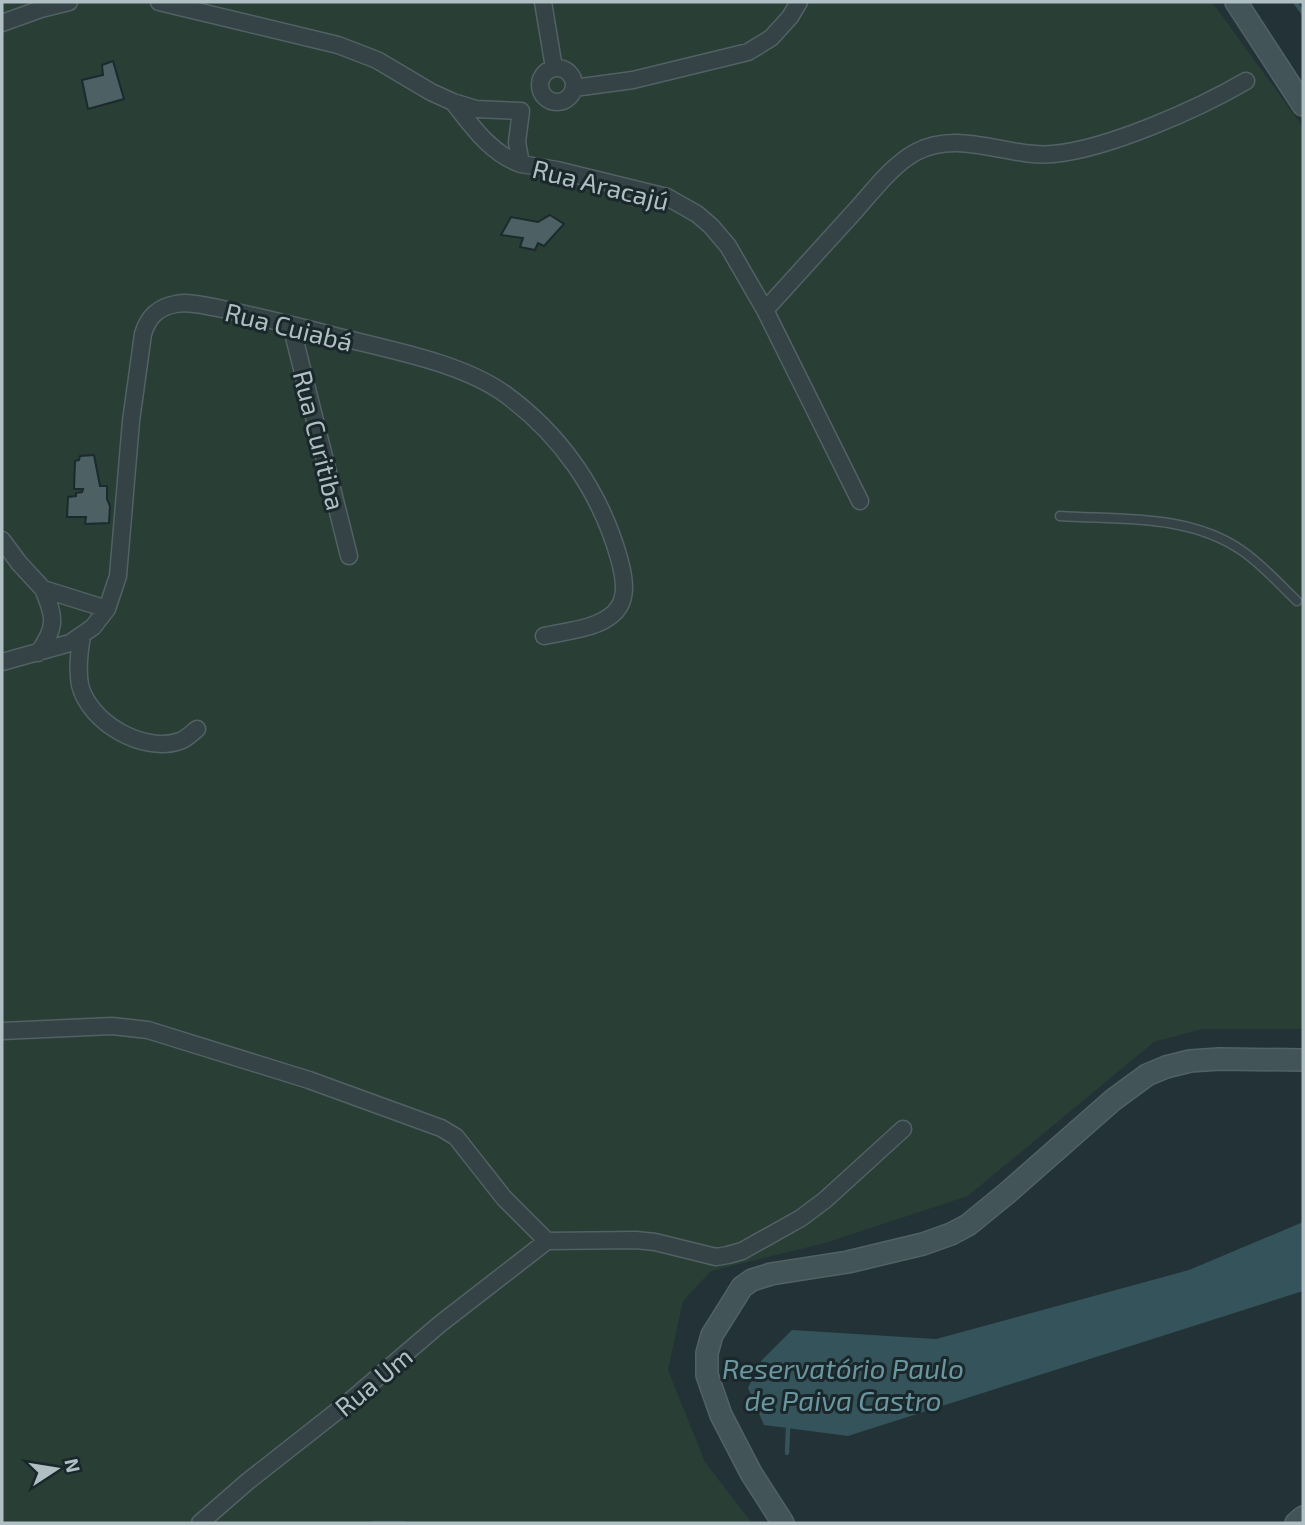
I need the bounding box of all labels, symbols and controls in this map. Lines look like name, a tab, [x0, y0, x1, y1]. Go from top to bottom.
street label: Rua Aracajú	[530, 152, 672, 216]
street label: Rua Cuiabá	[222, 295, 356, 357]
street label: Rua Curitiba	[288, 367, 352, 513]
street label: Rua Um	[328, 1340, 418, 1422]
water label: Reservatório Paulo de Paiva Castro	[722, 1351, 964, 1417]
north arrow	[21, 1434, 91, 1504]
text: N	[60, 1456, 86, 1474]

